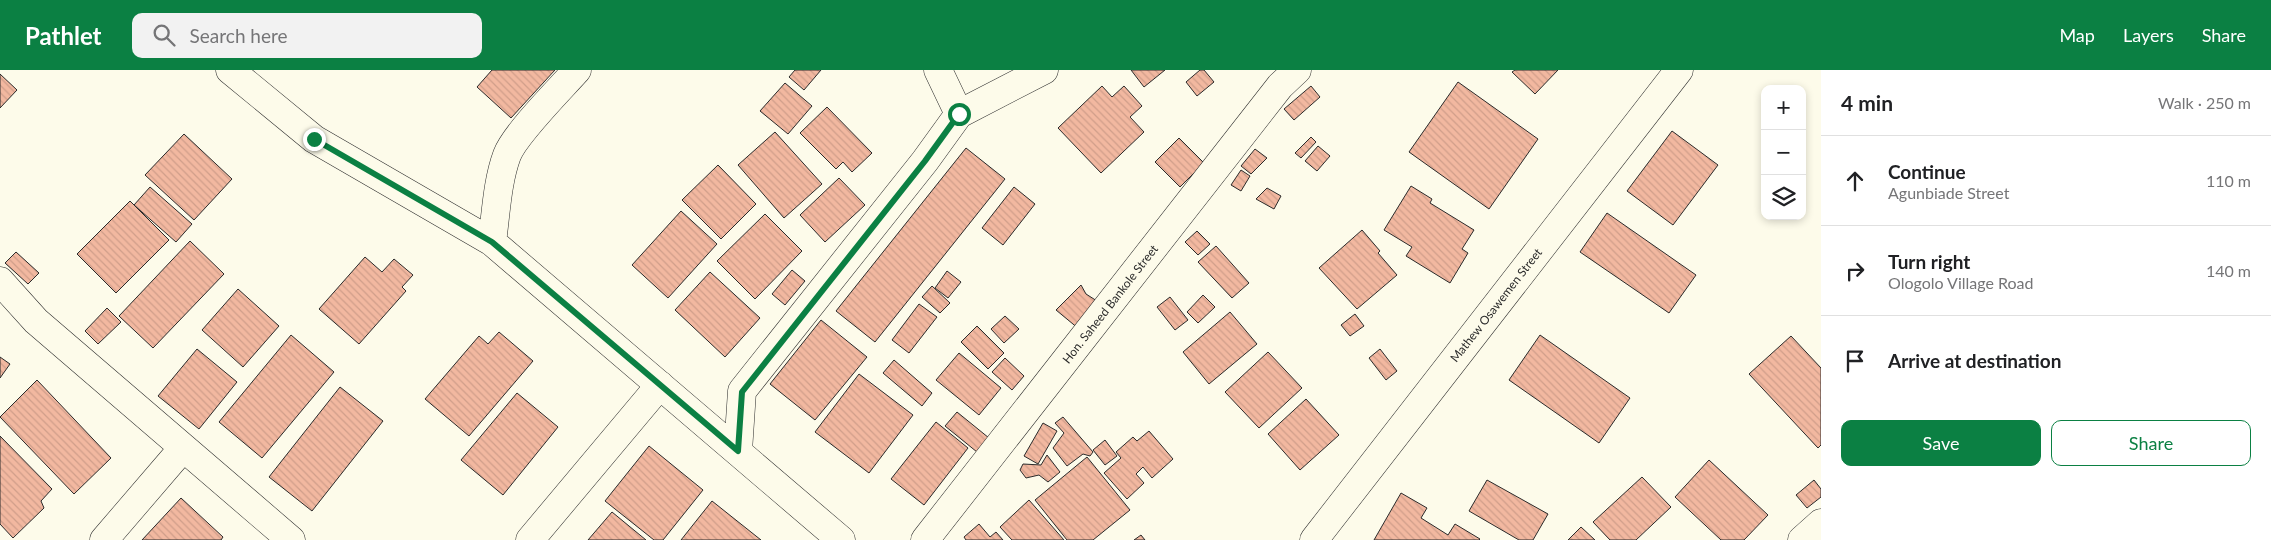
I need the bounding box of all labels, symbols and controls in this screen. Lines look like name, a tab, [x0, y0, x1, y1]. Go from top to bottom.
search box	[132, 13, 482, 58]
text: Pathlet	[25, 21, 102, 50]
icon: search	[150, 21, 178, 49]
text: Search here	[190, 24, 288, 47]
text: Map	[2059, 24, 2095, 46]
text: Layers	[2123, 24, 2174, 46]
text: Share	[2202, 24, 2246, 46]
map controls	[1761, 85, 1806, 220]
button: +	[1761, 85, 1806, 130]
text: 4 min	[1841, 90, 1893, 115]
text: Walk · 250 m	[2158, 93, 2251, 112]
route start	[948, 103, 971, 126]
route end	[303, 128, 326, 151]
button: −	[1761, 130, 1806, 175]
text: Continue	[1888, 160, 1966, 183]
icon: ahead	[1841, 167, 1869, 195]
text: 110 m	[2206, 171, 2251, 190]
button: layers	[1761, 175, 1806, 220]
text: Agunbiade Street	[1888, 183, 2009, 202]
street label: Hon. Saheed Bankole Street	[1059, 241, 1161, 366]
street label: Mathew Osawemen Street	[1447, 245, 1546, 365]
text: Turn right	[1888, 250, 1970, 273]
icon: right	[1841, 257, 1869, 285]
text: 140 m	[2206, 261, 2251, 280]
text: Ologolo Village Road	[1888, 273, 2034, 292]
icon: arrive	[1841, 347, 1869, 375]
text: Arrive at destination	[1888, 349, 2061, 372]
button: Save	[1841, 420, 2041, 466]
button: Share	[2051, 420, 2251, 466]

